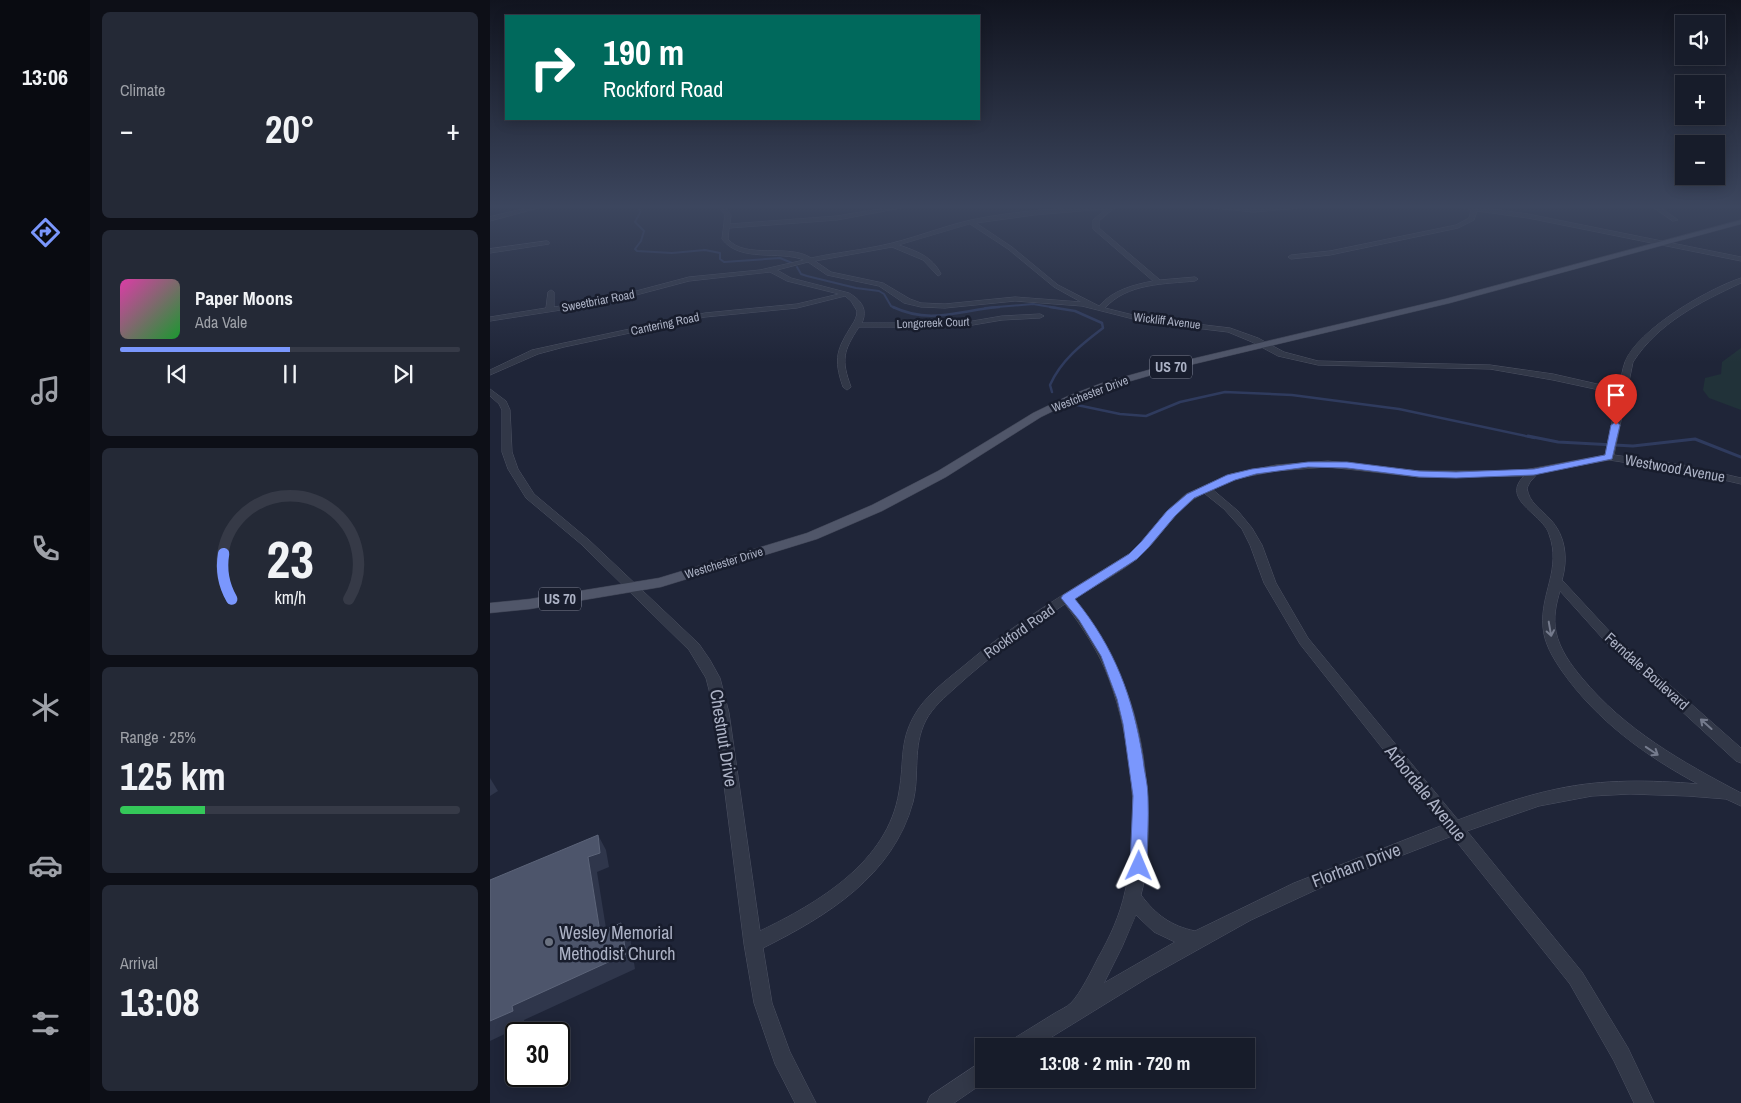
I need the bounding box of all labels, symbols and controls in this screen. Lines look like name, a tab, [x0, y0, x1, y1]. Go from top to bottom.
map controls	[1675, 15, 1725, 185]
button: sound	[1675, 15, 1725, 65]
text: 190 m	[603, 29, 684, 76]
icon: right	[520, 35, 585, 100]
text: 13:06	[22, 62, 68, 92]
text: Rockford Road	[603, 74, 723, 104]
button: +	[1675, 75, 1725, 125]
text: Climate	[120, 79, 165, 101]
text: 20°	[265, 104, 315, 155]
text: −	[120, 111, 133, 149]
text: +	[447, 111, 460, 149]
button: −	[1675, 135, 1725, 185]
icon: directions	[28, 215, 63, 250]
text: Paper Moons	[195, 285, 293, 311]
street label: Sweetbriar Road	[560, 286, 636, 316]
street label: Cantering Road	[629, 309, 701, 339]
street label: Wickliff Avenue	[1133, 309, 1201, 333]
text: Ada Vale	[195, 311, 247, 333]
street label: Longcreek Court	[896, 314, 970, 332]
road number: US 70	[1150, 356, 1192, 378]
icon: previous	[163, 360, 191, 388]
icon: pause	[276, 360, 304, 388]
icon: next	[389, 360, 417, 388]
street label: Westchester Drive	[1049, 372, 1131, 416]
icon: music	[28, 373, 63, 408]
pin	[1595, 374, 1637, 425]
icon: arrive	[1602, 381, 1630, 409]
street label: Westwood Avenue	[1623, 449, 1727, 487]
text: 23	[266, 524, 314, 594]
icon: phone	[28, 531, 63, 566]
street label: Westchester Drive	[683, 544, 765, 582]
text: km/h	[274, 586, 306, 610]
road number: US 70	[539, 588, 581, 610]
street label: Rockford Road	[979, 599, 1059, 663]
one-way arrow	[1546, 620, 1556, 636]
street label: Ferndale Boulevard	[1600, 627, 1694, 715]
street label: Chestnut Drive	[704, 687, 744, 789]
icon: climate	[28, 690, 63, 725]
one-way arrow	[1699, 718, 1712, 729]
text: Range · 25%	[120, 726, 196, 748]
street label: Arbordale Avenue	[1379, 739, 1473, 846]
one-way arrow	[1645, 745, 1659, 756]
text: 125 km	[120, 751, 226, 802]
street label: Florham Drive	[1308, 837, 1404, 893]
position arrow	[1112, 839, 1164, 891]
icon: car	[28, 848, 63, 883]
place label: Wesley Memorial Methodist Church	[559, 920, 676, 966]
marker: Wesley Memorial Methodist Church	[543, 936, 555, 948]
text: Arrival	[120, 952, 158, 974]
text: 13:08	[120, 977, 200, 1028]
icon: filters	[28, 1006, 63, 1041]
speed limit sign: 30	[505, 1022, 570, 1087]
text: 13:08 · 2 min · 720 m	[1040, 1050, 1190, 1076]

